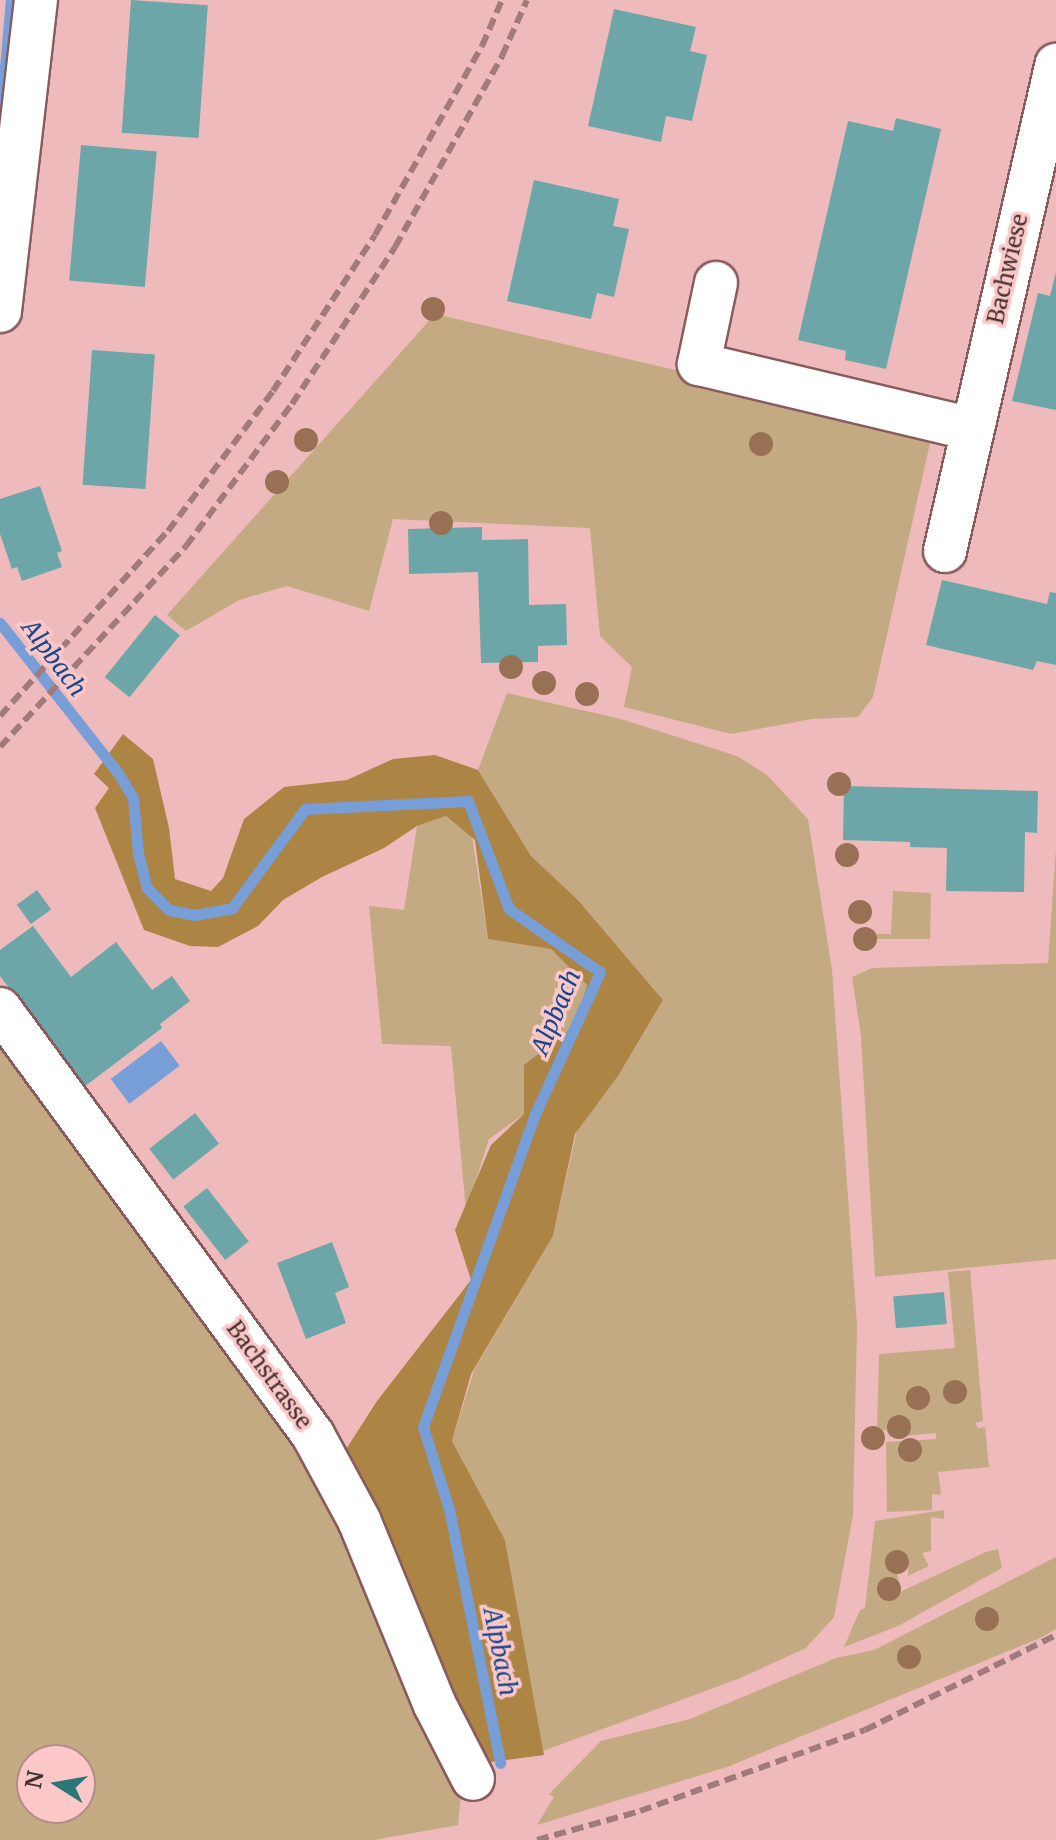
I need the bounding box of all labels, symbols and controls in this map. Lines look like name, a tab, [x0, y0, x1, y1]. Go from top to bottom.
street label: Bachwiese	[983, 211, 1033, 327]
water label: Alpbach	[16, 614, 92, 702]
water label: Alpbach	[525, 965, 587, 1059]
street label: Bachstrasse	[221, 1316, 317, 1434]
water label: Alpbach	[477, 1606, 523, 1698]
north arrow	[16, 1744, 96, 1824]
text: N	[19, 1769, 50, 1791]

